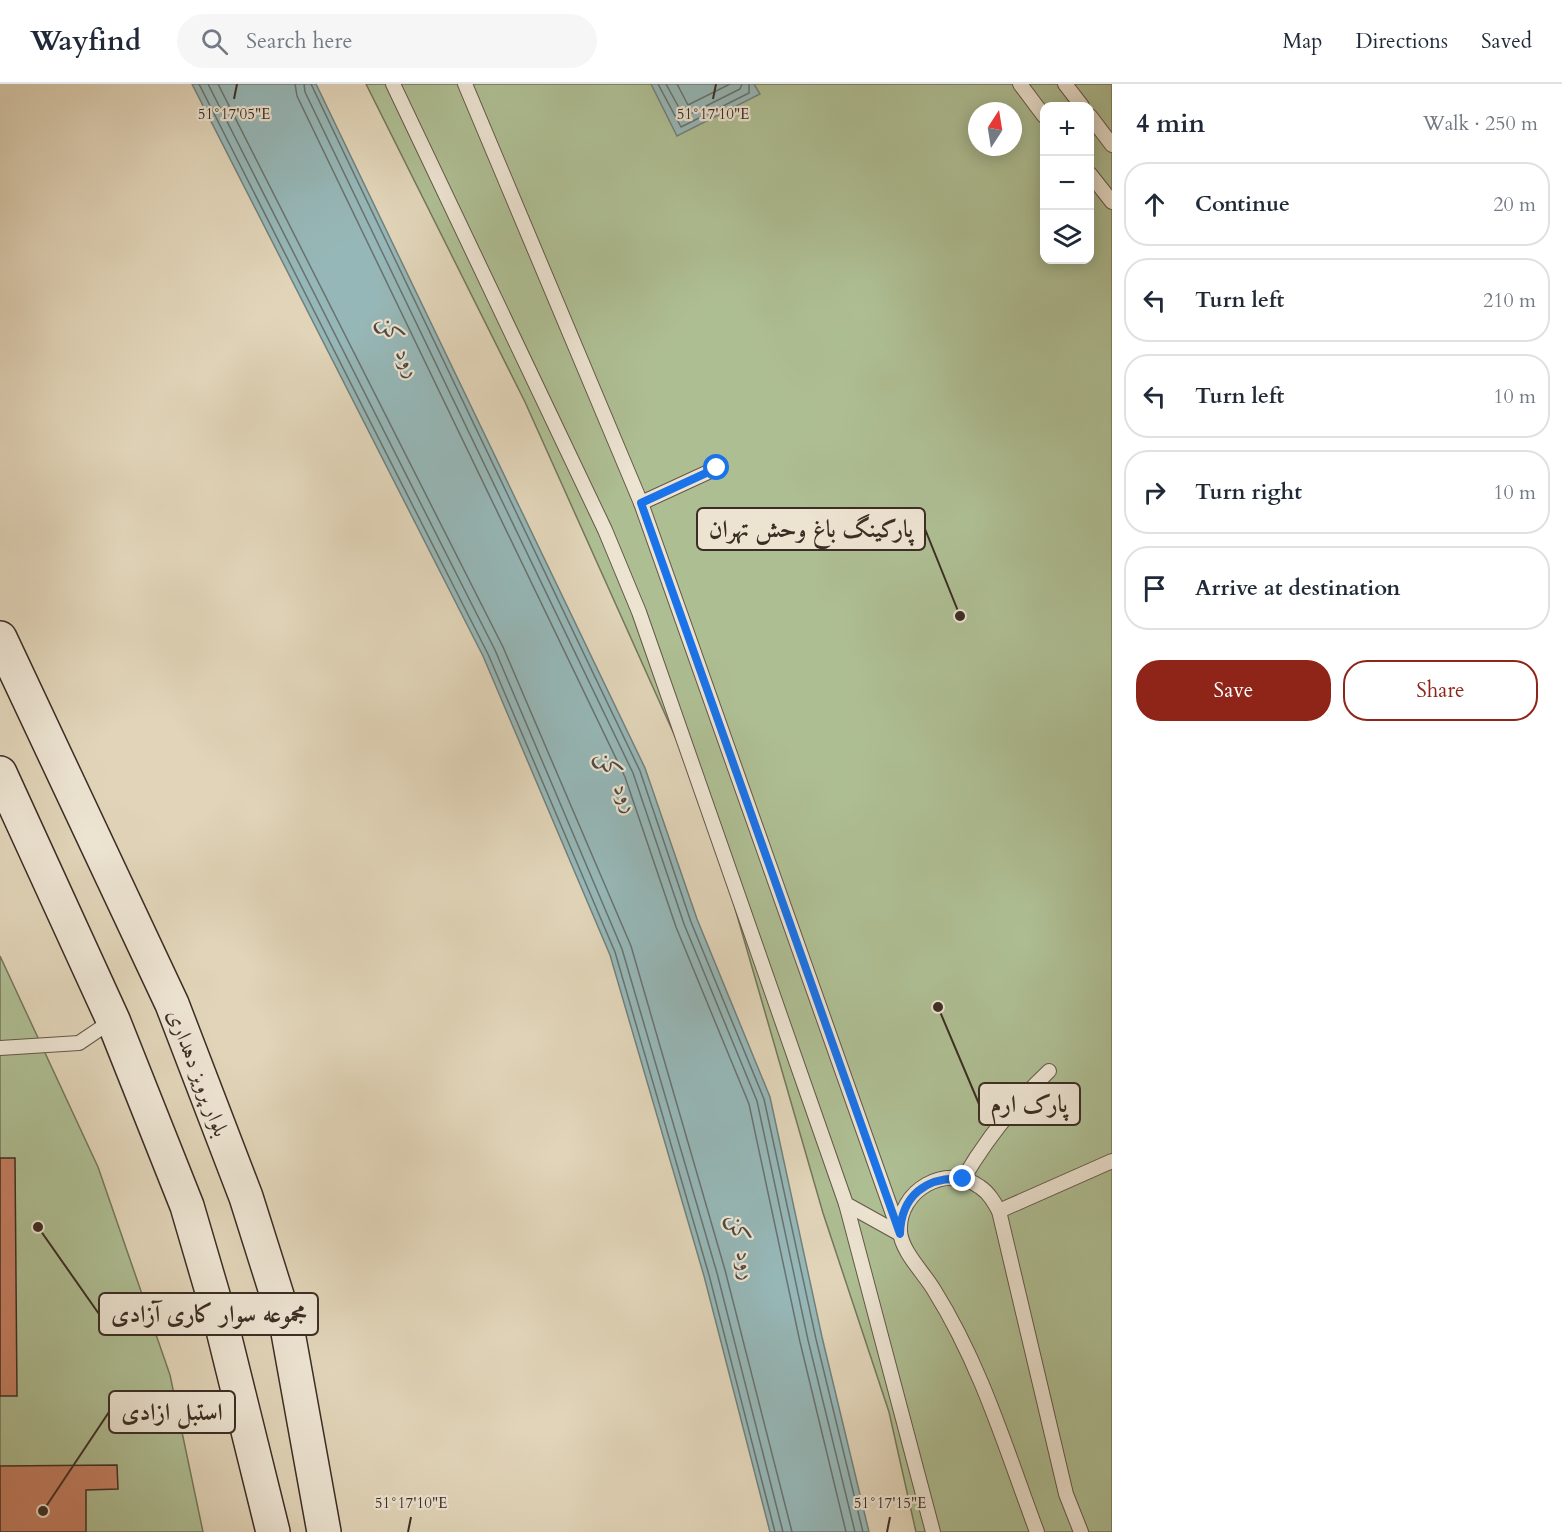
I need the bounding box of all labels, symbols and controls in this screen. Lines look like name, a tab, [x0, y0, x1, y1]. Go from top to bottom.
search box	[177, 14, 597, 68]
text: Wayfind	[30, 22, 141, 60]
icon: search	[198, 25, 231, 58]
text: Search here	[246, 26, 353, 56]
text: Map	[1282, 27, 1322, 56]
text: Directions	[1355, 27, 1448, 56]
text: Saved	[1481, 27, 1532, 56]
north arrow	[968, 102, 1022, 156]
map controls	[1040, 102, 1094, 264]
button: +	[1040, 102, 1094, 156]
text: 51°17'05"E	[198, 104, 270, 124]
text: 51°17'10"E	[677, 104, 749, 124]
text: 4 min	[1136, 106, 1205, 141]
text: Walk · 250 m	[1423, 110, 1538, 137]
button: −	[1040, 156, 1094, 210]
icon: ahead	[1138, 188, 1171, 221]
text: Continue	[1195, 189, 1290, 219]
text: 20 m	[1493, 191, 1536, 218]
button: layers	[1040, 210, 1094, 264]
icon: left	[1138, 284, 1171, 317]
text: Turn left	[1195, 285, 1284, 315]
text: 210 m	[1483, 287, 1536, 314]
water label: رود کن	[370, 309, 430, 383]
icon: left	[1138, 380, 1171, 413]
text: Turn left	[1195, 381, 1284, 411]
text: 10 m	[1493, 383, 1536, 410]
route start	[703, 454, 729, 480]
icon: right	[1138, 476, 1171, 509]
text: Turn right	[1195, 477, 1302, 507]
text: 10 m	[1493, 479, 1536, 506]
callout: پارکینگ باغ وحش تهران	[697, 508, 925, 550]
text: پارکینگ باغ وحش تهران	[709, 513, 915, 549]
icon: arrive	[1138, 572, 1171, 605]
text: Arrive at destination	[1195, 573, 1400, 603]
button: Save	[1136, 660, 1331, 721]
button: Share	[1343, 660, 1538, 721]
water label: رود کن	[588, 744, 648, 818]
street label: بلوار پرویز دهداری	[160, 1005, 236, 1141]
callout: پارک ارم	[979, 1083, 1080, 1125]
text: پارک ارم	[990, 1088, 1069, 1125]
route end	[949, 1165, 975, 1191]
water label: رود کن	[720, 1211, 766, 1283]
callout: مجموعه سوار کاری آزادی	[99, 1293, 318, 1335]
text: مجموعه سوار کاری آزادی	[111, 1298, 307, 1331]
callout: استبل ازادی	[109, 1391, 235, 1433]
text: استبل ازادی	[121, 1396, 223, 1429]
text: 51°17'10"E	[375, 1493, 447, 1513]
text: 51°17'15"E	[854, 1493, 926, 1513]

